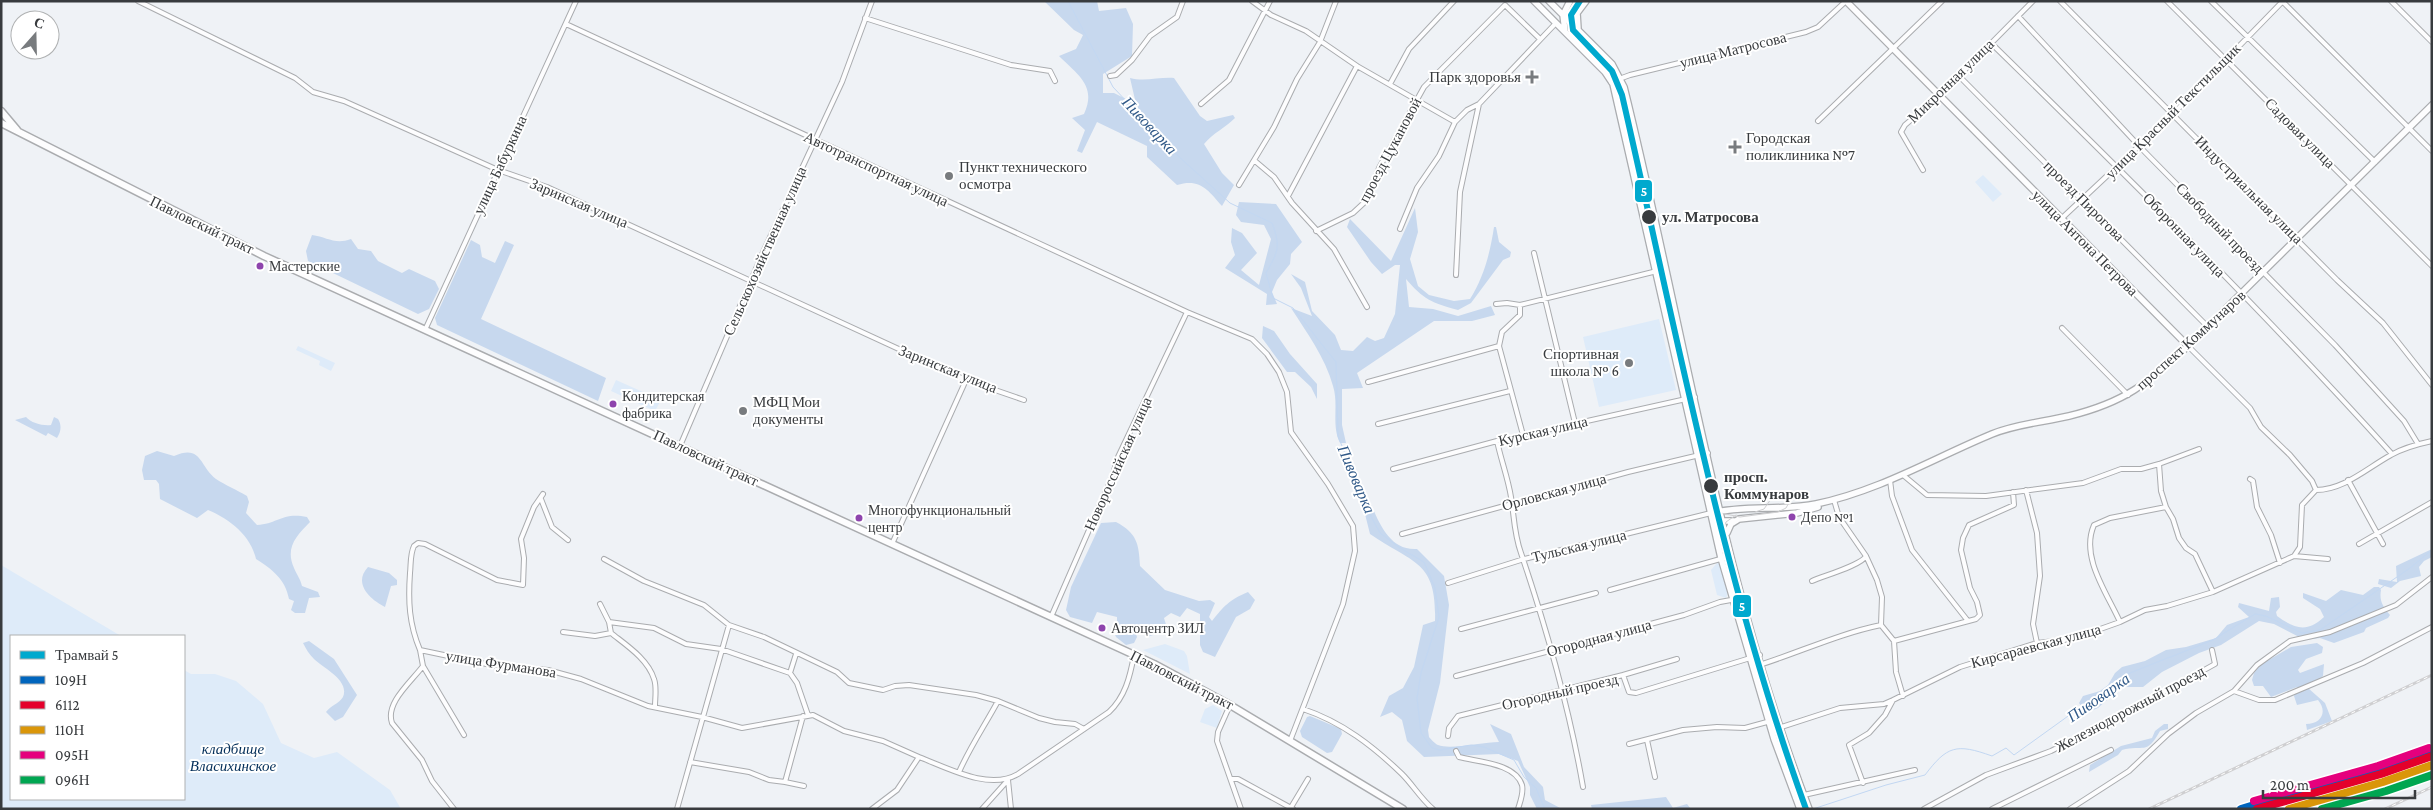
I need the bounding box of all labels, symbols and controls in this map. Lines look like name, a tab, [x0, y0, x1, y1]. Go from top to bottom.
north arrow	[10, 10, 60, 60]
text: С	[32, 14, 47, 32]
street label: улица Матросова	[1678, 29, 1788, 71]
street label: Микронная улица	[1905, 36, 1997, 126]
street label: улица Красный Текстильщик	[2102, 40, 2244, 182]
place label: Парк здоровья	[1429, 69, 1521, 85]
marker: Парк здоровья	[1525, 70, 1539, 84]
water label: Пивоварка	[1117, 92, 1180, 158]
street label: проезд Цукановой	[1356, 95, 1424, 205]
street label: Садовая улица	[2262, 95, 2338, 171]
street label: улица Бабуркина	[470, 113, 530, 217]
street label: Автотранспортная улица	[801, 128, 951, 210]
place label: Городская поликлиника №7	[1746, 130, 1855, 163]
street label: Индустриальная улица	[2192, 133, 2306, 247]
marker: Городская поликлиника №7	[1728, 140, 1742, 154]
street label: проезд Пирогова	[2041, 158, 2128, 245]
place label: Пункт технического осмотра	[959, 159, 1087, 192]
street label: Сельскохозяйственная улица	[720, 164, 810, 338]
marker: Пункт технического осмотра	[943, 170, 955, 182]
street label: Заринская улица	[528, 175, 631, 231]
line badge: 5	[1634, 179, 1653, 203]
street label: Свободный проезд	[2173, 180, 2267, 277]
text: 5	[1641, 183, 1648, 199]
street label: улица Антона Петрова	[2029, 187, 2141, 299]
street label: Оборонная улица	[2140, 190, 2228, 281]
street label: Павловский тракт	[147, 193, 257, 257]
marker: ул. Матросова	[1640, 208, 1658, 226]
place label: ул. Матросова	[1662, 209, 1759, 225]
place label: Мастерские	[269, 258, 340, 274]
marker: Мастерские	[255, 261, 265, 271]
street label: проспект Коммунаров	[2133, 287, 2249, 393]
street label: Заринская улица	[896, 342, 1000, 396]
place label: Спортивная школа № 6	[1543, 346, 1619, 379]
marker: Спортивная школа № 6	[1623, 357, 1635, 369]
place label: Кондитерская фабрика	[622, 388, 705, 421]
place label: МФЦ Мои документы	[753, 394, 823, 427]
street label: Новороссийская улица	[1081, 394, 1155, 533]
marker: Кондитерская фабрика	[608, 399, 618, 409]
marker: МФЦ Мои документы	[737, 405, 749, 417]
street label: Курская улица	[1497, 413, 1589, 449]
street label: Павловский тракт	[651, 427, 761, 489]
water label: Пивоварка	[1333, 442, 1378, 516]
place label: просп. Коммунаров	[1724, 469, 1809, 502]
street label: Орловская улица	[1500, 470, 1608, 514]
marker: просп. Коммунаров	[1702, 477, 1720, 495]
place label: Многофункциональный центр	[868, 502, 1011, 535]
place label: Депо №1	[1801, 509, 1854, 525]
marker: Депо №1	[1787, 512, 1797, 522]
marker: Многофункциональный центр	[854, 513, 864, 523]
street label: Тульская улица	[1530, 526, 1628, 565]
line badge: 5	[1732, 594, 1752, 618]
text: 5	[1739, 598, 1746, 614]
street label: Огородная улица	[1545, 616, 1653, 660]
place label: Автоцентр ЗИЛ	[1111, 620, 1205, 636]
street label: Кирсараевская улица	[1969, 621, 2103, 671]
marker: Автоцентр ЗИЛ	[1097, 623, 1107, 633]
legend	[10, 635, 185, 800]
text: Трамвай 5	[55, 647, 119, 663]
street label: улица Фурманова	[445, 647, 558, 681]
street label: Павловский тракт	[1128, 647, 1237, 713]
street label: Железнодорожный проезд	[2052, 663, 2208, 755]
water label: Пивоварка	[2063, 670, 2133, 726]
street label: Огородный проезд	[1500, 671, 1620, 713]
text: 109Н	[55, 672, 87, 688]
text: 6112	[55, 697, 80, 713]
text: 110Н	[55, 722, 84, 738]
park label: кладбище Власихинское	[190, 741, 277, 774]
text: 095Н	[55, 747, 89, 763]
scale bar	[2263, 768, 2416, 800]
text: 096Н	[55, 772, 90, 788]
text: 200 m	[2270, 777, 2309, 793]

